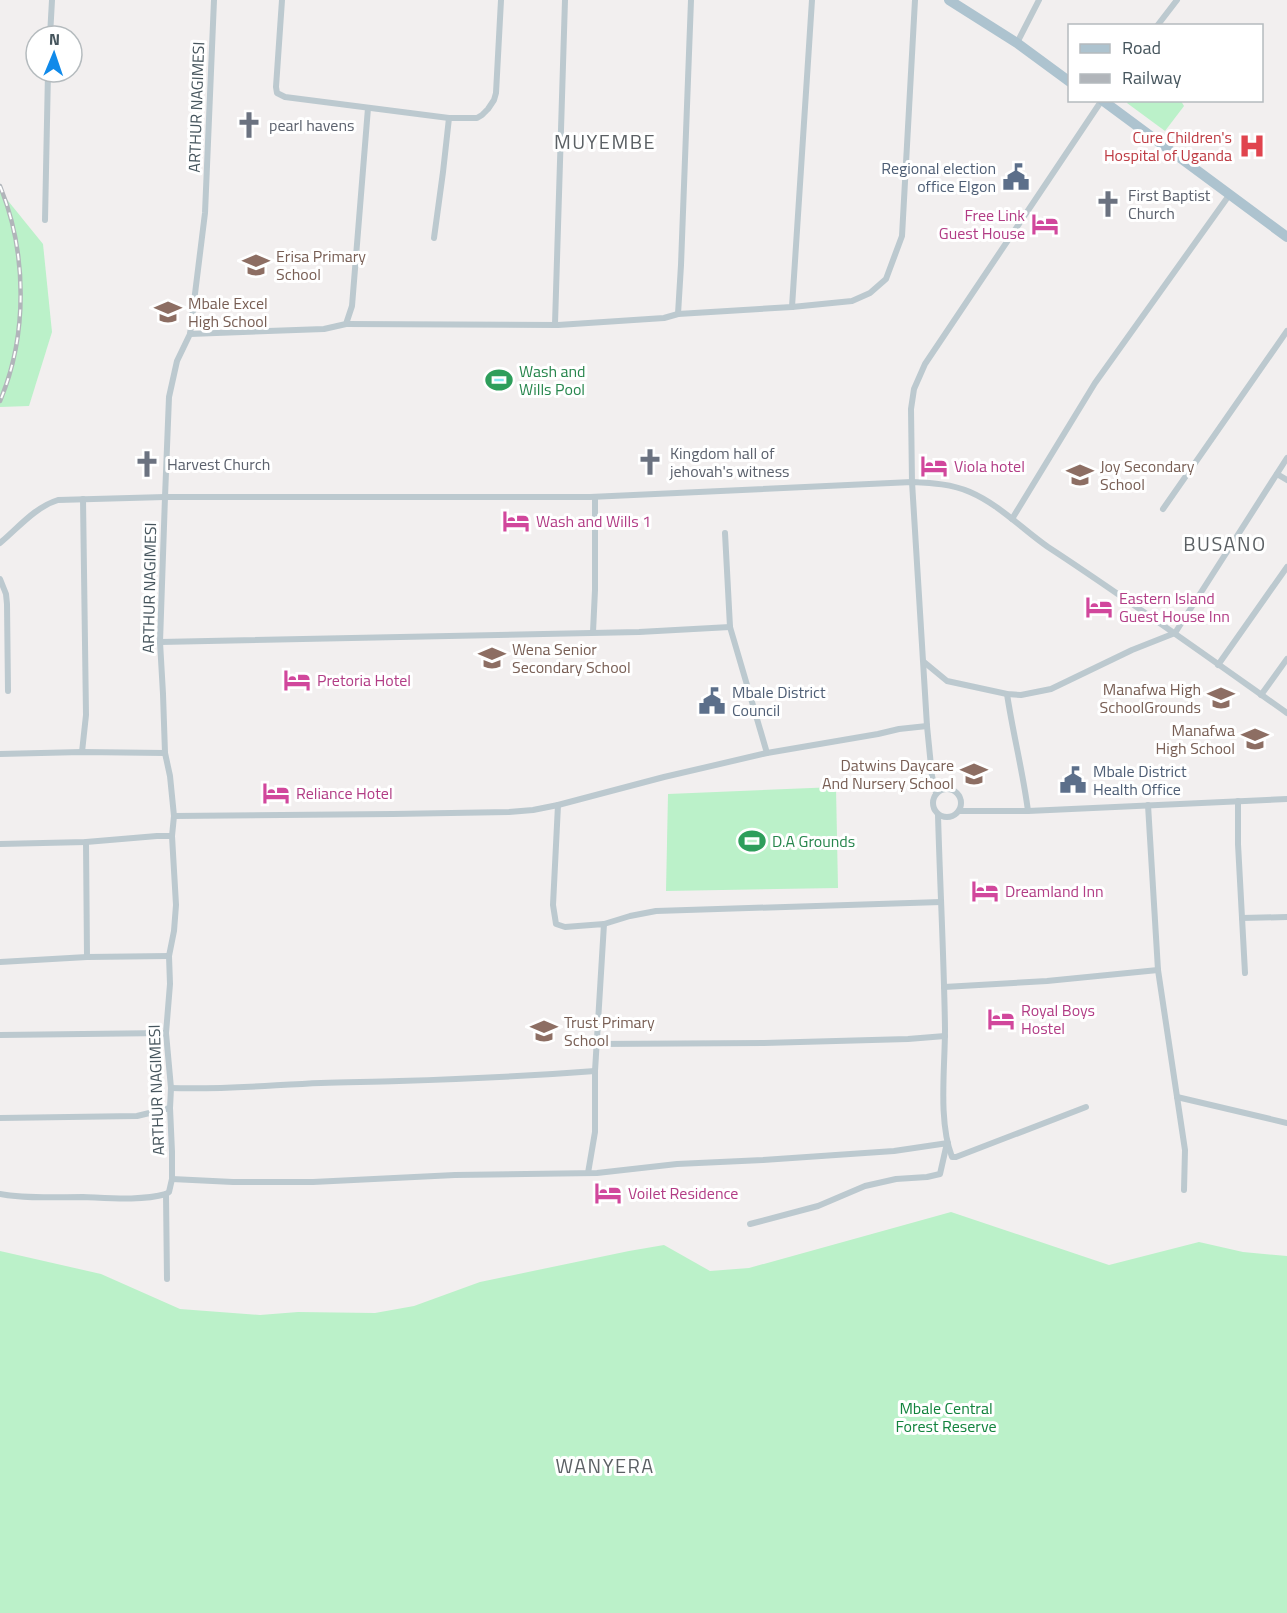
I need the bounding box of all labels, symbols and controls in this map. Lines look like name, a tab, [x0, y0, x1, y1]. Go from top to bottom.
north arrow	[24, 24, 84, 84]
legend	[1068, 24, 1263, 102]
text: N	[49, 27, 60, 51]
text: Road	[1122, 34, 1161, 61]
street label: ARTHUR NAGIMESI	[182, 41, 210, 173]
text: Railway	[1122, 64, 1182, 91]
church icon: pearl havens	[234, 110, 264, 140]
place label: pearl havens	[269, 113, 354, 137]
place label: Cure Children's Hospital of Uganda	[1104, 125, 1232, 167]
district label: MUYEMBE	[554, 126, 656, 157]
hospital icon: Cure Children's Hospital of Uganda	[1237, 131, 1267, 161]
place label: Regional election office Elgon	[881, 156, 996, 198]
public building icon: Regional election office Elgon	[1001, 162, 1031, 192]
place label: First Baptist Church	[1128, 183, 1211, 225]
church icon: First Baptist Church	[1093, 189, 1123, 219]
place label: Free Link Guest House	[939, 203, 1025, 245]
hotel icon: Free Link Guest House	[1030, 209, 1060, 239]
place label: Erisa Primary School	[276, 244, 366, 286]
school or university icon: Erisa Primary School	[241, 250, 271, 280]
place label: Mbale Excel High School	[188, 291, 268, 333]
school or university icon: Mbale Excel High School	[153, 297, 183, 327]
place label: Wash and Wills Pool	[519, 359, 586, 401]
sports icon: Wash and Wills Pool	[484, 365, 514, 395]
place label: Kingdom hall of jehovah's witness	[669, 441, 790, 483]
church icon: Kingdom hall of jehovah's witness	[635, 447, 665, 477]
church icon: Harvest Church	[132, 449, 162, 479]
hotel icon: Viola hotel	[919, 451, 949, 481]
place label: Harvest Church	[167, 452, 270, 476]
place label: Viola hotel	[954, 454, 1025, 478]
place label: Joy Secondary School	[1100, 454, 1195, 496]
school or university icon: Joy Secondary School	[1065, 460, 1095, 490]
hotel icon: Wash and Wills 1	[501, 506, 531, 536]
place label: Wash and Wills 1	[536, 509, 651, 533]
street label: ARTHUR NAGIMESI	[136, 522, 162, 654]
district label: BUSANO	[1183, 528, 1267, 559]
place label: Eastern Island Guest House Inn	[1119, 586, 1230, 628]
hotel icon: Eastern Island Guest House Inn	[1084, 592, 1114, 622]
place label: Wena Senior Secondary School	[512, 637, 631, 679]
school or university icon: Wena Senior Secondary School	[477, 643, 507, 673]
hotel icon: Pretoria Hotel	[282, 665, 312, 695]
place label: Pretoria Hotel	[317, 668, 411, 692]
place label: Manafwa High SchoolGrounds	[1099, 677, 1201, 719]
place label: Mbale District Council	[732, 680, 826, 722]
school or university icon: Manafwa High SchoolGrounds	[1206, 683, 1236, 713]
public building icon: Mbale District Council	[697, 686, 727, 716]
place label: Manafwa High School	[1156, 718, 1235, 760]
school or university icon: Manafwa High School	[1240, 724, 1270, 754]
place label: Datwins Daycare And Nursery School	[822, 753, 954, 795]
school or university icon: Datwins Daycare And Nursery School	[959, 759, 989, 789]
place label: Mbale District Health Office	[1093, 759, 1187, 801]
public building icon: Mbale District Health Office	[1058, 765, 1088, 795]
hotel icon: Reliance Hotel	[261, 778, 291, 808]
place label: Reliance Hotel	[296, 781, 393, 805]
sports icon: D.A Grounds	[737, 826, 767, 856]
place label: D.A Grounds	[772, 829, 855, 853]
hotel icon: Dreamland Inn	[970, 876, 1000, 906]
place label: Dreamland Inn	[1005, 879, 1104, 903]
place label: Royal Boys Hostel	[1021, 998, 1095, 1040]
hotel icon: Royal Boys Hostel	[986, 1004, 1016, 1034]
place label: Trust Primary School	[564, 1010, 655, 1052]
school or university icon: Trust Primary School	[529, 1016, 559, 1046]
street label: ARTHUR NAGIMESI	[142, 1024, 170, 1156]
hotel icon: Voilet Residence	[593, 1178, 623, 1208]
place label: Voilet Residence	[628, 1181, 738, 1205]
park label: Mbale Central Forest Reserve	[895, 1396, 997, 1438]
district label: WANYERA	[555, 1450, 655, 1481]

